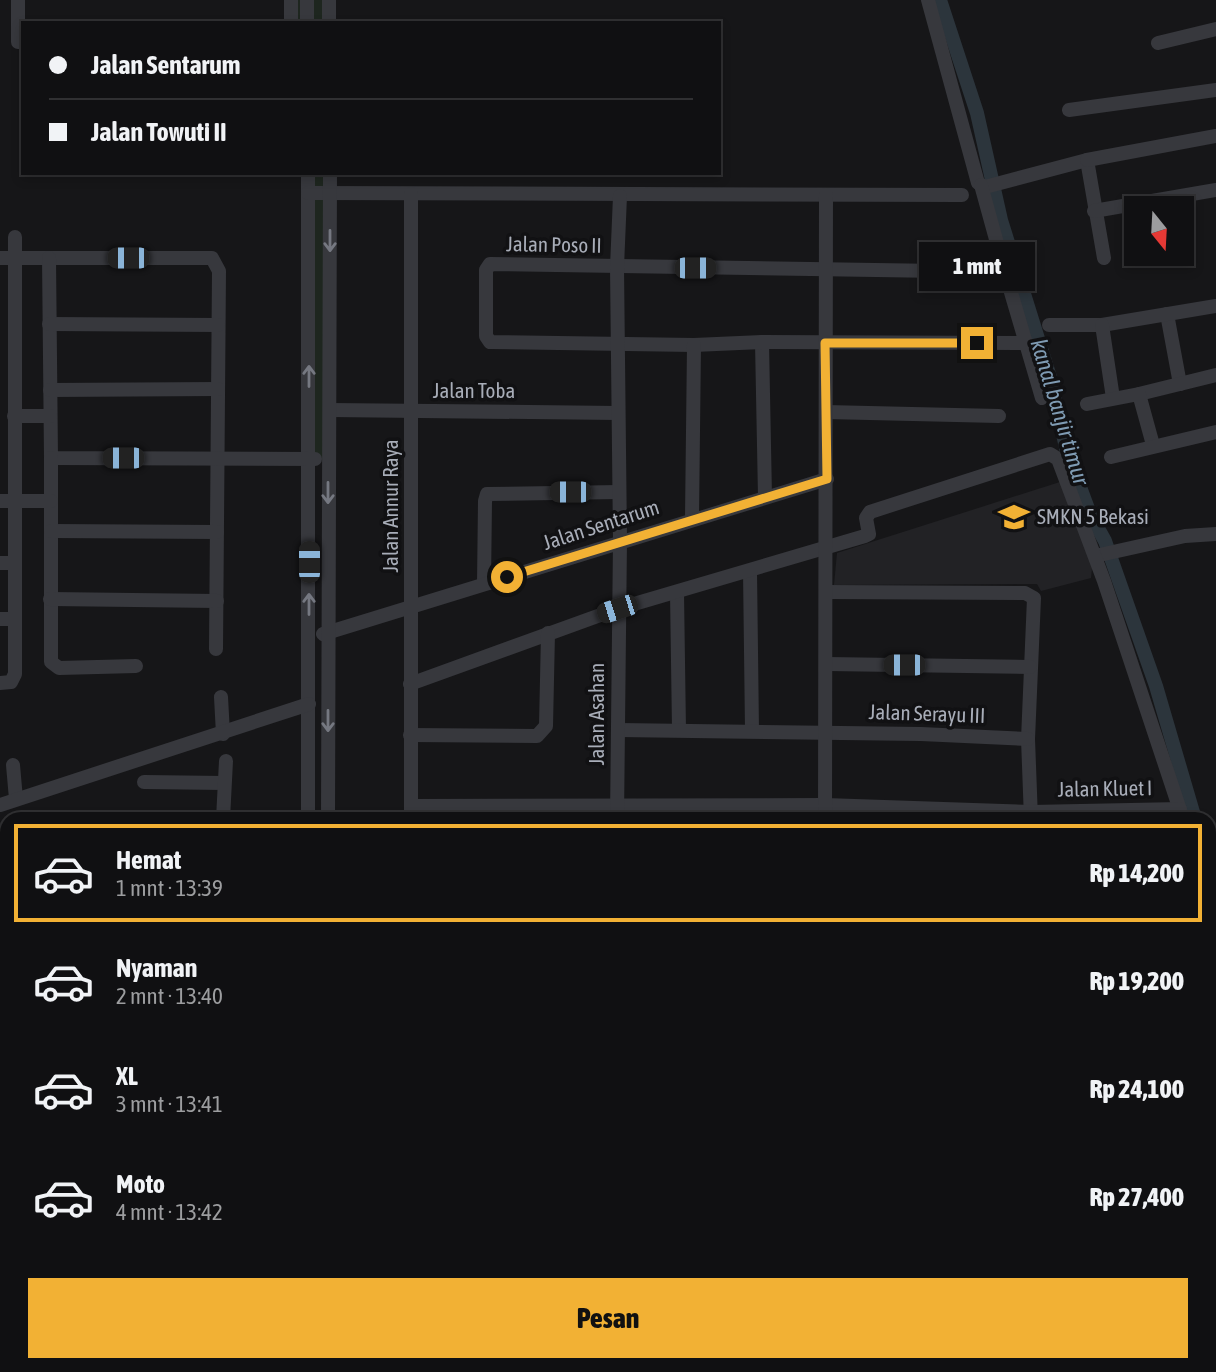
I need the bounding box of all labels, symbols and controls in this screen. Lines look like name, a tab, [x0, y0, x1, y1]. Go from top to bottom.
text: Jalan Sentarum	[91, 50, 240, 80]
text: Jalan Towuti II	[91, 117, 227, 147]
north arrow	[1124, 196, 1194, 266]
map controls	[1124, 196, 1194, 266]
one-way arrow	[323, 230, 337, 253]
street label: Jalan Poso II	[506, 231, 602, 257]
callout: 1 mnt	[919, 242, 1035, 290]
car	[108, 248, 150, 269]
text: 1 mnt	[953, 253, 1001, 279]
car	[675, 258, 717, 279]
route end	[961, 327, 993, 359]
water label: kanal banjir timur	[1025, 336, 1095, 489]
one-way arrow	[302, 365, 316, 388]
street label: Jalan Toba	[433, 378, 515, 402]
street label: Jalan Annur Raya	[378, 439, 402, 573]
car	[103, 448, 145, 469]
one-way arrow	[321, 482, 335, 505]
car	[550, 482, 592, 503]
street label: Jalan Sentarum	[540, 494, 662, 554]
school or university icon: SMKN 5 Bekasi	[997, 500, 1031, 534]
place label: SMKN 5 Bekasi	[1037, 504, 1149, 528]
car	[299, 541, 320, 583]
route start	[491, 561, 523, 593]
one-way arrow	[302, 593, 316, 616]
car	[594, 593, 641, 625]
car	[884, 655, 926, 676]
street label: Jalan Asahan	[584, 663, 608, 765]
street label: Jalan Serayu III	[868, 699, 986, 727]
one-way arrow	[321, 709, 335, 732]
street label: Jalan Kluet I	[1057, 775, 1153, 801]
icon: car	[32, 842, 95, 905]
text: Hemat	[116, 845, 181, 875]
text: Rp 14,200	[1089, 858, 1184, 888]
text: 1 mnt · 13:39	[116, 875, 223, 901]
icon: car	[32, 950, 95, 1013]
text: Nyaman	[116, 953, 197, 983]
text: Rp 19,200	[1089, 966, 1184, 996]
text: 2 mnt · 13:40	[116, 983, 223, 1009]
icon: car	[32, 1058, 95, 1121]
text: XL	[116, 1061, 138, 1091]
text: Rp 24,100	[1089, 1074, 1184, 1104]
text: 3 mnt · 13:41	[116, 1091, 223, 1117]
icon: car	[32, 1166, 95, 1229]
text: Moto	[116, 1169, 165, 1199]
text: Rp 27,400	[1089, 1182, 1184, 1212]
text: 4 mnt · 13:42	[116, 1199, 223, 1225]
button: Pesan	[28, 1278, 1188, 1358]

